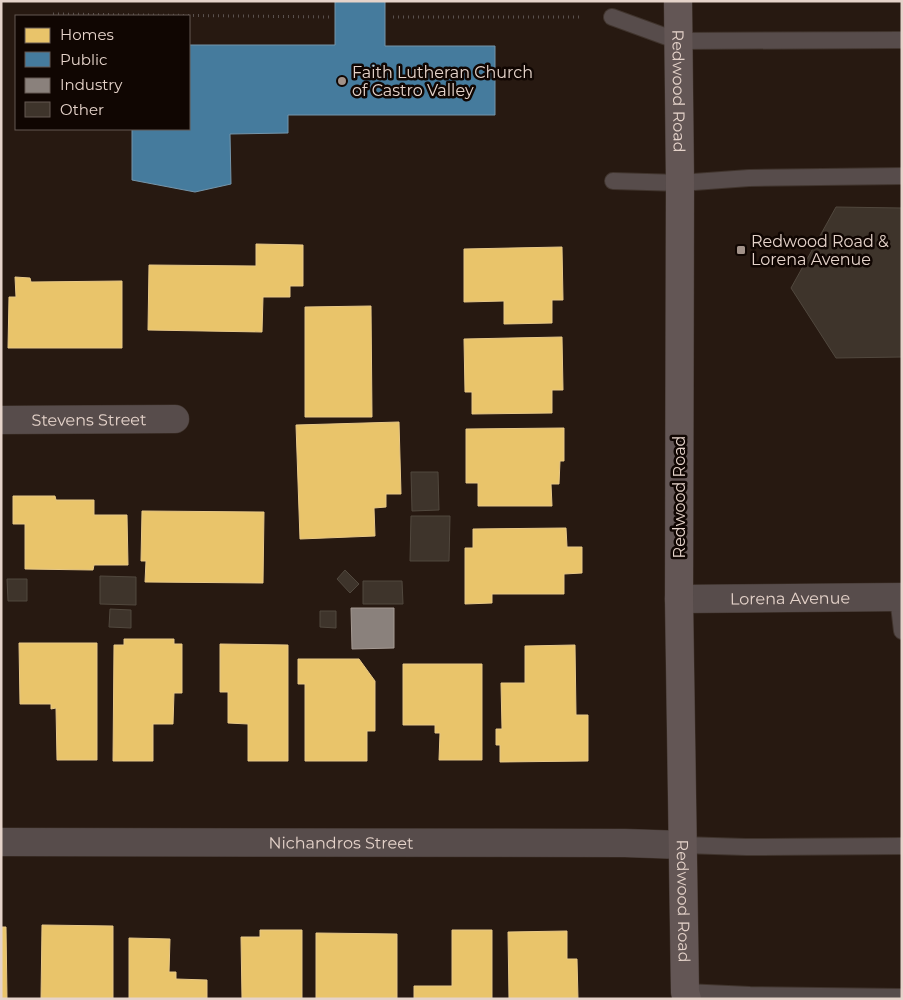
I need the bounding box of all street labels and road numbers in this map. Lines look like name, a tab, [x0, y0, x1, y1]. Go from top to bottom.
street label: Redwood Road	[668, 29, 689, 153]
street label: Stevens Street	[31, 410, 147, 430]
street label: Redwood Road	[670, 436, 689, 558]
street label: Lorena Avenue	[730, 588, 850, 609]
street label: Nichandros Street	[269, 833, 414, 853]
street label: Redwood Road	[673, 839, 694, 963]

